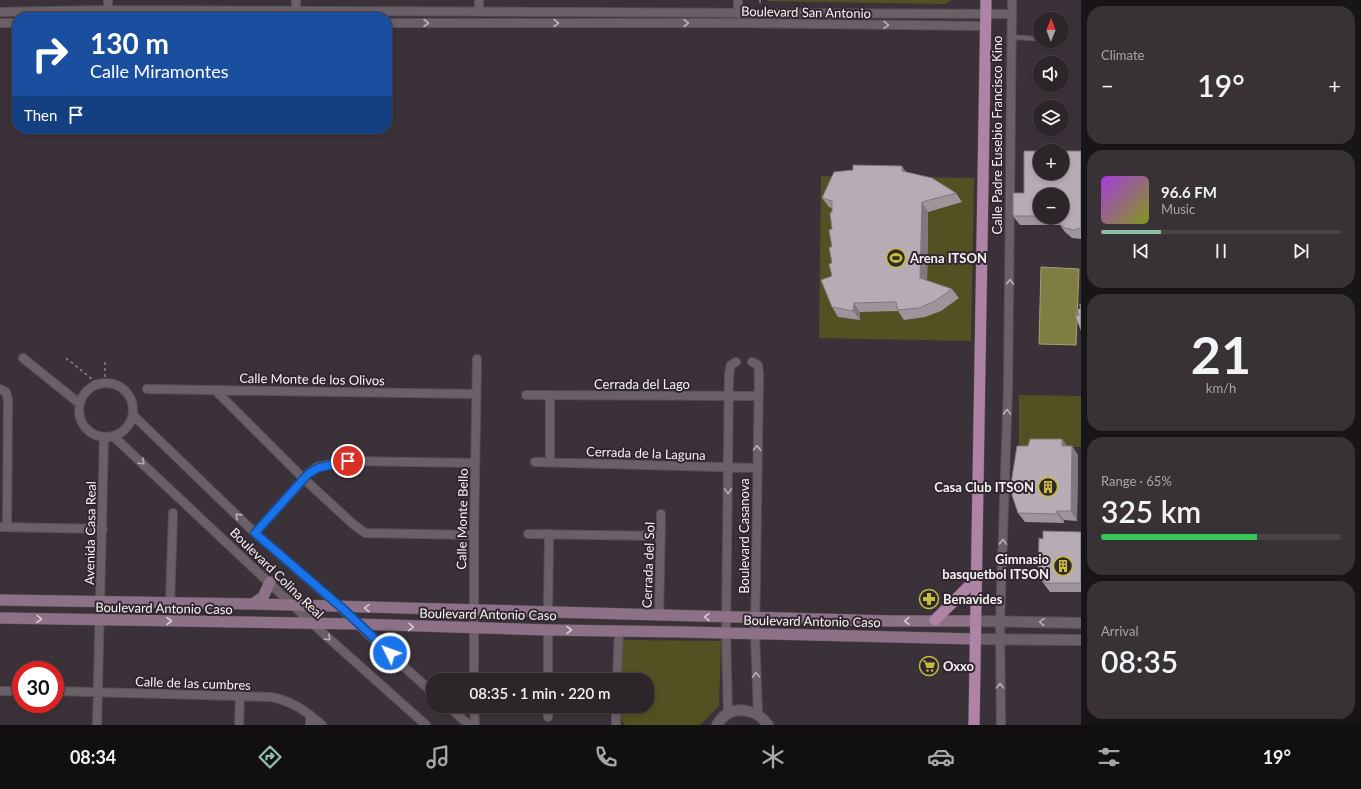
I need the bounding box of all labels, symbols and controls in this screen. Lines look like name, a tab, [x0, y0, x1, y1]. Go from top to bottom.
street label: Boulevard San Antonio	[741, 3, 871, 21]
north arrow	[1033, 12, 1069, 48]
map controls	[1033, 12, 1069, 224]
one-way arrow	[423, 19, 429, 27]
one-way arrow	[553, 19, 559, 27]
one-way arrow	[683, 19, 689, 27]
one-way arrow	[883, 21, 889, 29]
text: 130 m	[90, 26, 169, 60]
icon: right	[24, 28, 76, 80]
street label: Calle Padre Eusebio Francisco Kino	[989, 36, 1005, 234]
text: Climate	[1101, 47, 1144, 63]
button: sound	[1033, 56, 1069, 92]
text: Calle Miramontes	[90, 60, 228, 82]
text: 19°	[1197, 67, 1245, 103]
text: −	[1101, 72, 1114, 99]
text: +	[1328, 72, 1341, 99]
button: layers	[1033, 100, 1069, 136]
icon: arrive	[65, 104, 87, 126]
text: Then	[24, 106, 57, 124]
button: +	[1033, 144, 1069, 180]
text: 96.6 FM	[1161, 183, 1217, 201]
button: −	[1033, 188, 1069, 224]
text: Music	[1161, 201, 1195, 217]
icon: previous	[1130, 240, 1152, 262]
icon: pause	[1210, 240, 1232, 262]
icon: next	[1290, 240, 1312, 262]
sports icon: Arena ITSON	[885, 247, 907, 269]
place label: Arena ITSON	[909, 250, 987, 266]
one-way arrow	[1006, 279, 1014, 285]
text: 21	[1191, 323, 1251, 385]
street label: Calle Monte de los Olivos	[239, 370, 385, 388]
street label: Cerrada del Lago	[594, 376, 690, 392]
text: km/h	[1206, 380, 1236, 396]
one-way arrow	[1003, 409, 1011, 415]
street label: Cerrada de la Laguna	[586, 443, 706, 463]
pin	[331, 444, 365, 478]
one-way arrow	[753, 444, 761, 450]
icon: arrive	[337, 450, 359, 472]
one-way arrow	[137, 458, 145, 465]
street label: Calle Monte Bello	[453, 468, 471, 570]
text: Range · 65%	[1101, 473, 1172, 489]
building icon: Casa Club ITSON	[1037, 476, 1059, 498]
street label: Boulevard Casanova	[736, 478, 752, 594]
place label: Casa Club ITSON	[934, 479, 1034, 495]
street label: Avenida Casa Real	[81, 481, 99, 585]
one-way arrow	[724, 488, 732, 494]
text: 325 km	[1101, 493, 1201, 529]
one-way arrow	[235, 513, 243, 521]
street label: Cerrada del Sol	[638, 522, 658, 608]
street label: Boulevard Colina Real	[227, 524, 327, 622]
one-way arrow	[998, 539, 1007, 545]
place label: Gimnasio basquetbol ITSON	[942, 551, 1050, 582]
building icon: Gimnasio basquetbol ITSON	[1052, 555, 1074, 577]
pharmacy icon: Benavides	[918, 588, 940, 610]
place label: Benavides	[943, 591, 1003, 607]
street label: Boulevard Antonio Caso	[95, 599, 233, 617]
one-way arrow	[364, 604, 370, 613]
street label: Boulevard Antonio Caso	[419, 605, 557, 623]
street label: Boulevard Antonio Caso	[743, 612, 881, 630]
one-way arrow	[704, 613, 710, 621]
one-way arrow	[36, 615, 42, 623]
one-way arrow	[166, 617, 172, 625]
one-way arrow	[904, 617, 910, 625]
one-way arrow	[1039, 617, 1045, 626]
one-way arrow	[408, 622, 414, 631]
text: Arrival	[1101, 623, 1138, 639]
one-way arrow	[566, 626, 572, 634]
position arrow	[369, 632, 411, 674]
one-way arrow	[324, 633, 331, 640]
text: 08:35	[1101, 643, 1178, 679]
supermarket icon: Oxxo	[918, 655, 940, 677]
place label: Oxxo	[943, 658, 975, 674]
speed limit sign: 30	[12, 661, 64, 713]
one-way arrow	[752, 672, 761, 678]
street label: Calle de las cumbres	[135, 673, 252, 693]
one-way arrow	[996, 683, 1004, 689]
text: 08:35 · 1 min · 220 m	[470, 684, 610, 702]
icon: directions	[256, 743, 284, 771]
icon: music	[424, 743, 452, 771]
icon: phone	[592, 743, 620, 771]
icon: climate	[759, 743, 787, 771]
icon: car	[927, 743, 955, 771]
icon: filters	[1095, 743, 1123, 771]
text: 08:34	[70, 746, 116, 768]
text: 19°	[1263, 746, 1291, 768]

